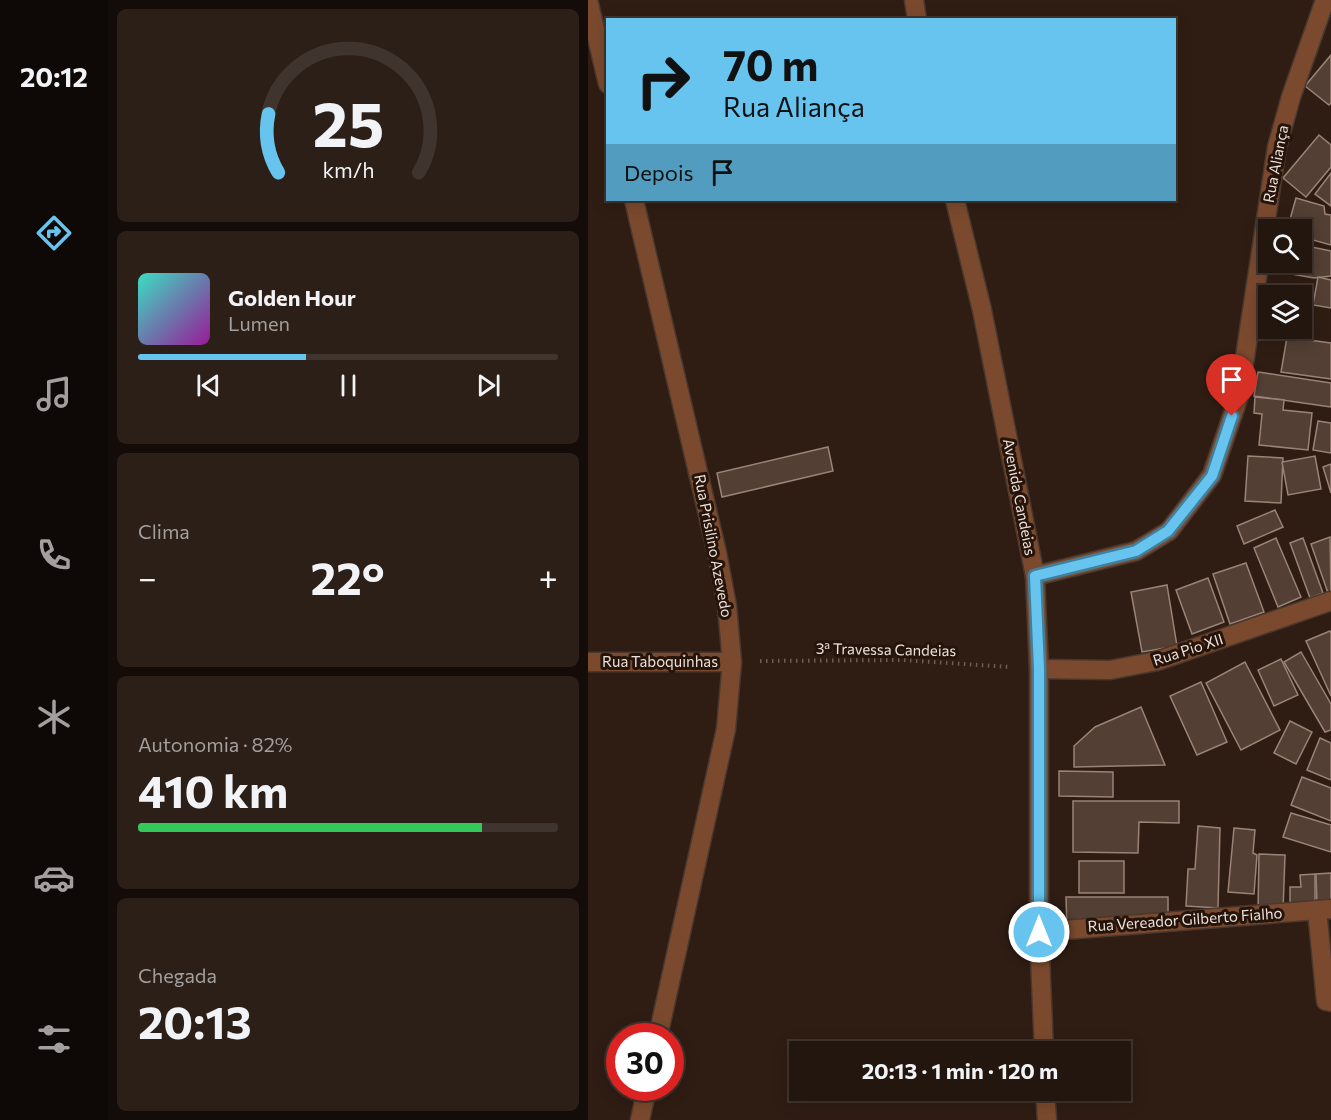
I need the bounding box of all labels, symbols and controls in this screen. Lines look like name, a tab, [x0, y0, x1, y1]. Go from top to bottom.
text: 70 m	[723, 38, 818, 90]
icon: right	[624, 42, 702, 120]
text: 20:12	[20, 60, 88, 93]
text: 25	[312, 84, 384, 160]
text: Rua Aliança	[723, 90, 865, 123]
street label: Rua Aliança	[1259, 123, 1291, 204]
text: km/h	[322, 156, 374, 182]
icon: arrive	[706, 156, 739, 189]
text: Depois	[624, 159, 694, 186]
icon: directions	[33, 212, 75, 254]
map controls	[1258, 219, 1312, 339]
button: search	[1258, 219, 1312, 273]
text: Golden Hour	[228, 284, 356, 311]
button: layers	[1258, 285, 1312, 339]
text: Lumen	[228, 311, 290, 335]
pin	[1206, 354, 1257, 416]
icon: arrive	[1215, 363, 1248, 396]
icon: previous	[192, 369, 225, 402]
icon: pause	[332, 369, 365, 402]
icon: next	[472, 369, 505, 402]
icon: music	[33, 373, 75, 415]
street label: Avenida Candeias	[1000, 437, 1040, 557]
street label: Rua Prisilino Azevedo	[691, 473, 737, 619]
text: Clima	[138, 519, 190, 543]
icon: phone	[33, 534, 75, 576]
text: 22°	[311, 549, 385, 604]
text: −	[138, 556, 157, 597]
text: +	[539, 556, 558, 597]
street label: Rua Pio XII	[1150, 629, 1225, 669]
street label: 3ª Travessa Candeias	[816, 639, 957, 659]
street label: Rua Taboquinhas	[602, 652, 718, 670]
icon: climate	[33, 696, 75, 738]
text: Autonomia · 82%	[138, 732, 292, 756]
text: 410 km	[138, 762, 288, 817]
icon: car	[33, 857, 75, 899]
position arrow	[1007, 900, 1071, 964]
street label: Rua Vereador Gilberto Fialho	[1087, 903, 1283, 935]
text: Chegada	[138, 963, 217, 987]
text: 20:13	[138, 993, 252, 1048]
icon: filters	[33, 1018, 75, 1060]
speed limit sign: 30	[606, 1023, 684, 1101]
text: 20:13 · 1 min · 120 m	[862, 1057, 1058, 1084]

